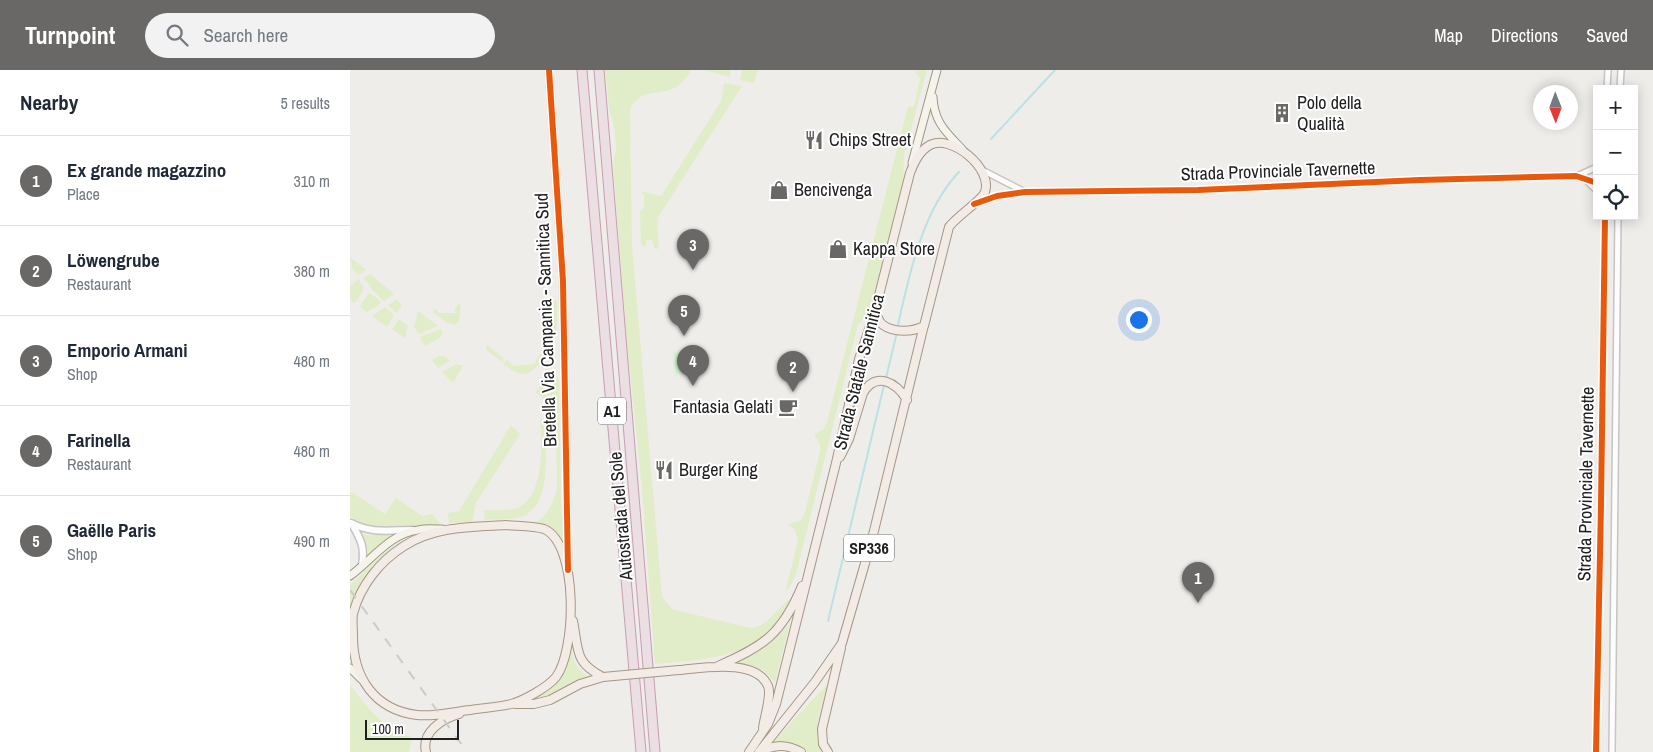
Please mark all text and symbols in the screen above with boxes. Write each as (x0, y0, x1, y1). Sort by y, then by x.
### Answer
search box (145, 13, 495, 58)
text: Turnpoint (25, 19, 115, 51)
icon: search (163, 21, 191, 49)
text: Search here (203, 22, 288, 48)
text: Map (1434, 23, 1463, 48)
text: Directions (1491, 23, 1558, 48)
text: Saved (1586, 23, 1628, 48)
north arrow (1533, 85, 1578, 130)
map controls (1593, 85, 1638, 220)
button: + (1593, 85, 1638, 130)
text: Nearby (20, 88, 78, 117)
place label: Polo della Qualità (1297, 90, 1362, 136)
text: 5 results (280, 92, 330, 114)
building icon: Polo della Qualità (1271, 102, 1293, 124)
place label: Chips Street (829, 127, 911, 152)
restaurant icon: Chips Street (803, 129, 825, 151)
button: − (1593, 130, 1638, 175)
street label: Strada Provinciale Tavernette (1180, 155, 1376, 186)
text: Ex grande magazzino (67, 157, 226, 183)
text: 1 (32, 170, 40, 192)
text: 310 m (294, 170, 330, 192)
button: locate (1593, 175, 1638, 220)
place label: Bencivenga (794, 177, 872, 202)
shop icon: Bencivenga (768, 179, 790, 201)
text: Place (67, 183, 100, 205)
street label: Bretella Via Campania - Sannitica Sud (529, 193, 562, 447)
pin: 3 (677, 229, 709, 270)
place label: Kappa Store (853, 236, 935, 261)
shop icon: Kappa Store (827, 238, 849, 260)
text: Löwengrube (67, 247, 160, 273)
text: 2 (32, 260, 40, 282)
text: 380 m (294, 260, 330, 282)
text: Restaurant (67, 273, 131, 295)
street label: Strada Statale Sannitica (827, 291, 890, 453)
pin: 5 (668, 295, 700, 336)
your location (1126, 307, 1152, 333)
text: Emporio Armani (67, 337, 188, 363)
pin: 4 (677, 345, 709, 386)
text: 3 (32, 350, 40, 372)
text: 480 m (294, 350, 330, 372)
pin: 2 (777, 351, 809, 392)
text: Shop (67, 363, 98, 385)
street label: Strada Provinciale Tavernette (1571, 387, 1600, 581)
place label: Fantasia Gelati (673, 394, 773, 419)
cafe icon: Fantasia Gelati (777, 396, 799, 418)
road number: A1 (598, 398, 626, 424)
text: Farinella (67, 427, 130, 453)
text: 4 (32, 440, 40, 462)
text: 480 m (294, 440, 330, 462)
street label: Autostrada del Sole (602, 451, 639, 582)
text: Restaurant (67, 453, 131, 475)
place label: Burger King (679, 457, 759, 482)
restaurant icon: Burger King (653, 459, 675, 481)
text: Gaëlle Paris (67, 517, 156, 543)
text: 5 (32, 530, 40, 552)
text: 490 m (294, 530, 330, 552)
road number: SP336 (844, 534, 894, 562)
text: Shop (67, 543, 98, 565)
pin: 1 (1182, 562, 1214, 603)
scale bar (365, 717, 459, 740)
text: 100 m (372, 720, 404, 738)

